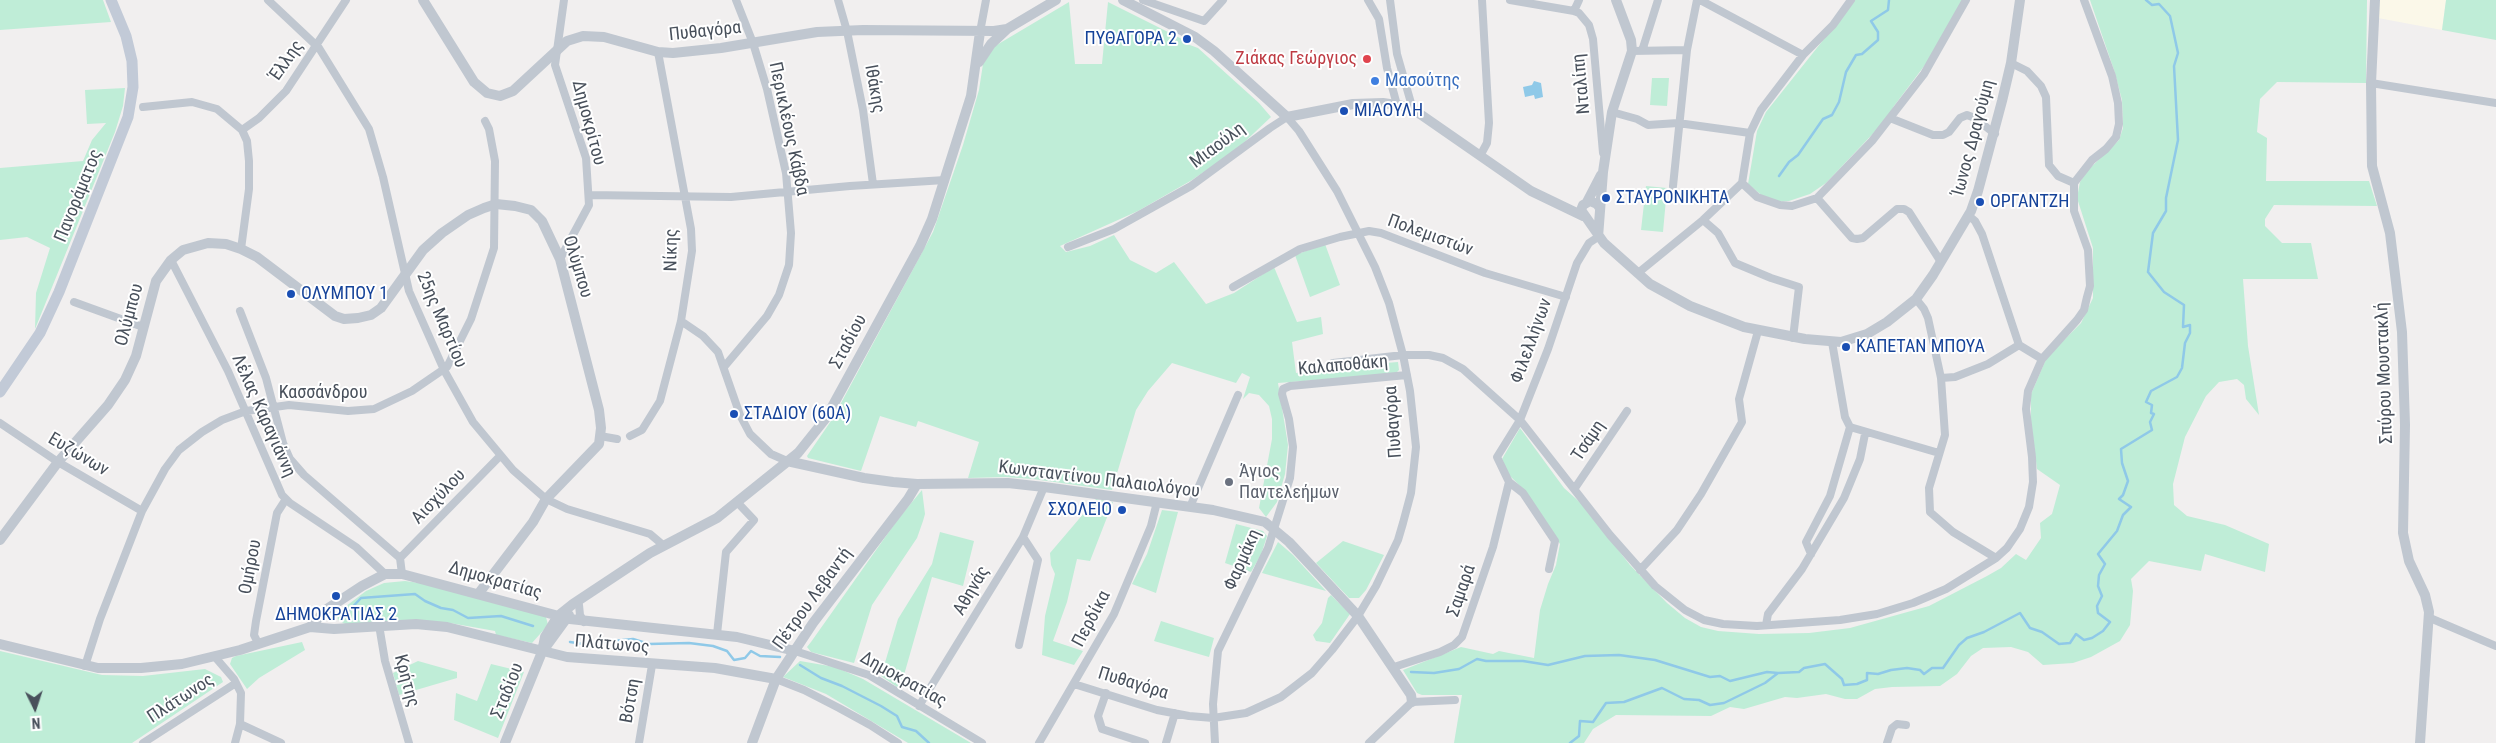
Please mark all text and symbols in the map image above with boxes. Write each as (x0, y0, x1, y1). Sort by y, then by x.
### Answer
street label: Πυθαγόρα (668, 17, 742, 47)
place label: ΠΥΘΑΓΟΡΑ 2 (1085, 28, 1177, 50)
marker: ΠΥΘΑΓΟΡΑ 2 (1181, 33, 1193, 45)
street label: Έλλης (265, 36, 309, 86)
place label: Ζιάκας Γεώργιος (1235, 48, 1357, 70)
marker: Ζιάκας Γεώργιος (1361, 53, 1373, 65)
street label: Νταλίπη (1569, 53, 1595, 115)
street label: Περικλέους Κάβδα (763, 60, 813, 198)
street label: Ιθάκης (859, 63, 889, 115)
place label: Μασούτης (1385, 70, 1460, 92)
marker: Μασούτης (1369, 75, 1381, 87)
street label: Ίωνος Δραγούμη (1948, 77, 2000, 199)
street label: Δημοκρίτου (566, 78, 610, 168)
place label: ΜΙΑΟΥΛΗ (1354, 100, 1423, 122)
marker: ΜΙΑΟΥΛΗ (1338, 105, 1350, 117)
street label: Μιαούλη (1186, 118, 1250, 174)
street label: Πανοράματος (51, 146, 107, 246)
place label: ΣΤΑΥΡΟΝΙΚΗΤΑ (1616, 187, 1729, 209)
place label: ΟΡΓΑΝΤΖΗ (1990, 191, 2069, 213)
marker: ΣΤΑΥΡΟΝΙΚΗΤΑ (1600, 192, 1612, 204)
marker: ΟΡΓΑΝΤΖΗ (1974, 196, 1986, 208)
street label: Πολεμιστών (1384, 211, 1476, 261)
street label: Νίκης (661, 228, 683, 272)
street label: Ολύμπου (557, 233, 597, 301)
street label: 25ης Μαρτίου (411, 269, 471, 371)
street label: Ολύμπου (111, 281, 149, 349)
place label: ΟΛΥΜΠΟΥ 1 (301, 283, 388, 305)
marker: ΟΛΥΜΠΟΥ 1 (285, 288, 297, 300)
street label: Φιλελλήνων (1507, 296, 1557, 386)
street label: Σπύρου Μουστακλή (2372, 302, 2398, 444)
street label: Σταδίου (826, 311, 872, 373)
place label: ΚΑΠΕΤΑΝ ΜΠΟΥΑ (1856, 336, 1985, 358)
marker: ΚΑΠΕΤΑΝ ΜΠΟΥΑ (1840, 341, 1852, 353)
street label: Λέλας Καραγιάννη (226, 351, 300, 481)
street label: Καλαποθάκη (1297, 351, 1389, 381)
street label: Κασσάνδρου (279, 382, 367, 404)
street label: Πυθαγόρα (1381, 385, 1407, 459)
place label: ΣΤΑΔΙΟΥ (60A) (744, 403, 851, 425)
marker: ΣΤΑΔΙΟΥ (60A) (728, 408, 740, 420)
street label: Τσάμη (1568, 417, 1610, 465)
street label: Ευζώνων (44, 429, 112, 481)
street label: Κωνσταντίνου Παλαιολόγου (997, 457, 1201, 503)
place label: Άγιος Παντελεήμων (1239, 461, 1339, 504)
street label: Αισχύλου (407, 465, 471, 529)
marker: Άγιος Παντελεήμων (1223, 476, 1235, 488)
place label: ΣΧΟΛΕΙΟ (1048, 499, 1112, 521)
marker: ΣΧΟΛΕΙΟ (1116, 504, 1128, 516)
street label: Φαρμάκη (1220, 526, 1266, 594)
street label: Ομήρου (235, 538, 267, 596)
street label: Πέτρου Λεβαντή (769, 544, 857, 654)
street label: Δημοκρατίας (446, 557, 544, 605)
street label: Σαμαρά (1443, 562, 1481, 620)
street label: Αθηνάς (949, 563, 995, 619)
street label: Περδίκα (1068, 587, 1116, 651)
marker: ΔΗΜΟΚΡΑΤΙΑΣ 2 (330, 590, 342, 602)
place label: ΔΗΜΟΚΡΑΤΙΑΣ 2 (275, 604, 397, 626)
street label: Πλάτωνος (574, 631, 650, 659)
street label: Δημοκρατίας (856, 647, 950, 713)
street label: Κρήτης (389, 652, 423, 710)
street label: Σταδίου (487, 660, 529, 722)
street label: Πυθαγόρα (1095, 663, 1171, 705)
street label: Πλάτωνος (144, 670, 218, 728)
street label: Βότση (616, 677, 646, 725)
north arrow (10, 683, 60, 733)
text: N (31, 715, 41, 731)

